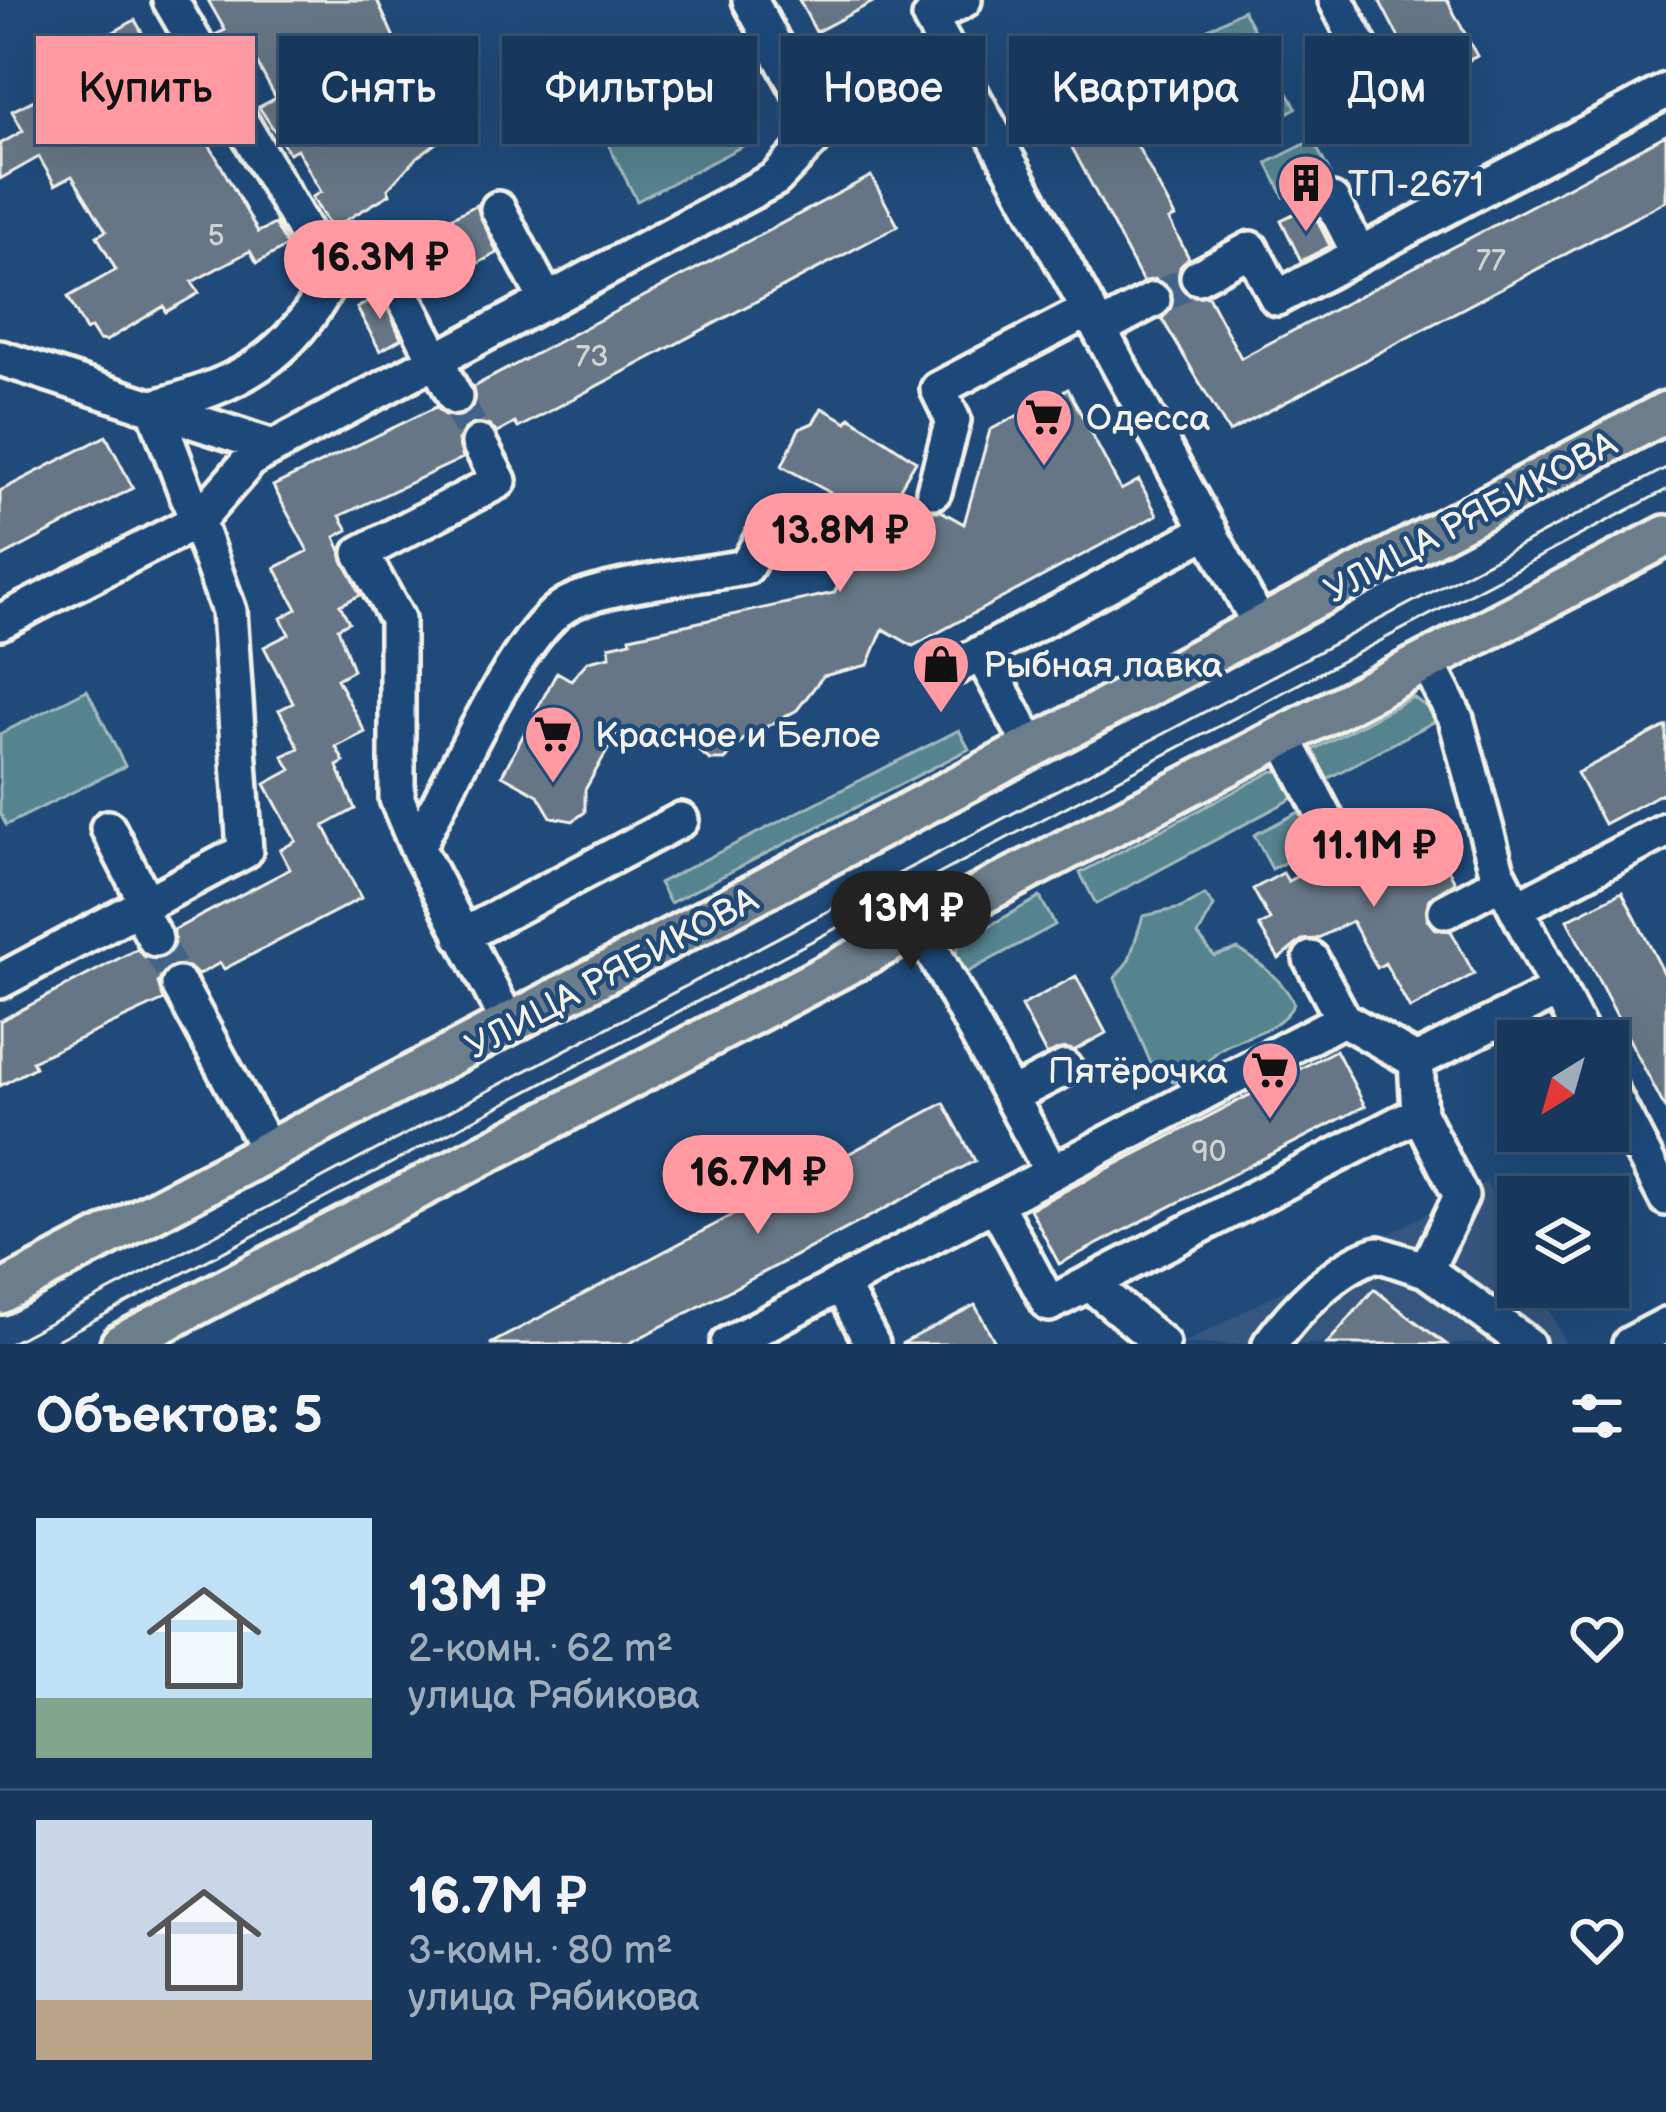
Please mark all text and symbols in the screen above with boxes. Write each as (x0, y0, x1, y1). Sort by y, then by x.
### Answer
chip: Купить (36, 36, 255, 144)
chip: Снять (279, 36, 478, 144)
chip: Фильтры (502, 36, 757, 144)
chip: Новое (781, 36, 985, 144)
chip: Квартира (1009, 36, 1281, 144)
chip: Дом (1305, 36, 1469, 144)
building icon: ТП-2671 (1275, 152, 1337, 234)
place label: ТП-2671 (1348, 164, 1484, 207)
house number: 5 (207, 218, 225, 254)
pin: 16.3M ₽ (269, 220, 491, 322)
text: 16.3M ₽ (311, 235, 449, 282)
house number: 77 (1476, 243, 1506, 279)
house number: 73 (575, 339, 609, 375)
supermarket icon: Одесса (1013, 386, 1075, 468)
place label: Одесса (1086, 398, 1210, 441)
street label: УЛИЦА РЯБИКОВА (1318, 423, 1625, 613)
pin: 13.8M ₽ (729, 493, 951, 595)
text: 13.8M ₽ (771, 508, 909, 555)
shop icon: Рыбная лавка (910, 633, 972, 715)
place label: Рыбная лавка (983, 645, 1223, 688)
supermarket icon: Красное и Белое (522, 703, 584, 785)
place label: Красное и Белое (595, 715, 881, 758)
pin: 11.1M ₽ (1263, 808, 1485, 910)
text: 11.1M ₽ (1312, 823, 1436, 870)
pin: 13M ₽ (827, 871, 995, 973)
street label: УЛИЦА РЯБИКОВА (459, 879, 766, 1069)
text: 13M ₽ (858, 886, 964, 933)
north arrow (1497, 1020, 1629, 1152)
map controls (1497, 1020, 1629, 1308)
supermarket icon: Пятёрочка (1239, 1039, 1301, 1121)
place label: Пятёрочка (1048, 1051, 1228, 1094)
house number: 90 (1192, 1134, 1226, 1170)
pin: 16.7M ₽ (647, 1135, 869, 1237)
text: 16.7M ₽ (689, 1150, 827, 1197)
button: layers (1497, 1176, 1629, 1308)
icon: filters (1564, 1383, 1630, 1449)
text: Объектов: 5 (36, 1386, 323, 1447)
text: 13M ₽ (408, 1565, 547, 1626)
icon: home (132, 1566, 276, 1710)
icon: heart (1564, 1605, 1630, 1671)
text: 2-комн. · 62 m² (408, 1626, 673, 1673)
text: улица Рябикова (408, 1673, 700, 1720)
text: 16.7M ₽ (408, 1867, 587, 1928)
icon: home (132, 1868, 276, 2012)
icon: heart (1564, 1907, 1630, 1973)
text: 3-комн. · 80 m² (408, 1928, 673, 1975)
text: улица Рябикова (408, 1975, 700, 2022)

